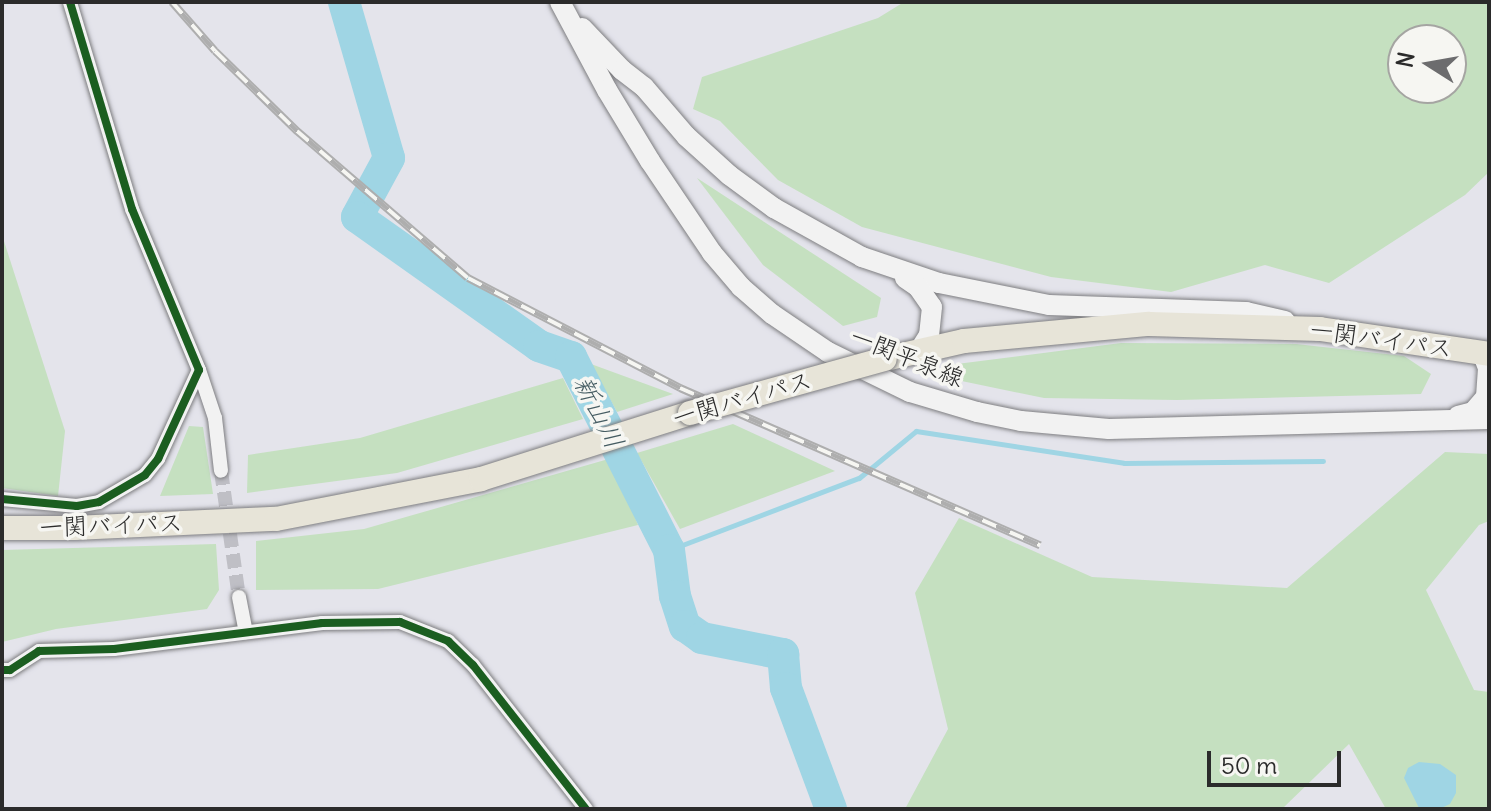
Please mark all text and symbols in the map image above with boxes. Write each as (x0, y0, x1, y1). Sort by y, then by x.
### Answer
north arrow (1387, 24, 1467, 104)
text: N (1390, 50, 1421, 70)
street label: 一関バイパス (1308, 315, 1454, 363)
street label: 一関平泉線 (846, 321, 968, 393)
street label: 一関バイパス (669, 365, 815, 433)
water label: 新山川 (567, 370, 631, 454)
street label: 一関バイパス (39, 508, 183, 542)
scale bar (1211, 735, 1345, 785)
text: 50 m (1221, 750, 1277, 780)

